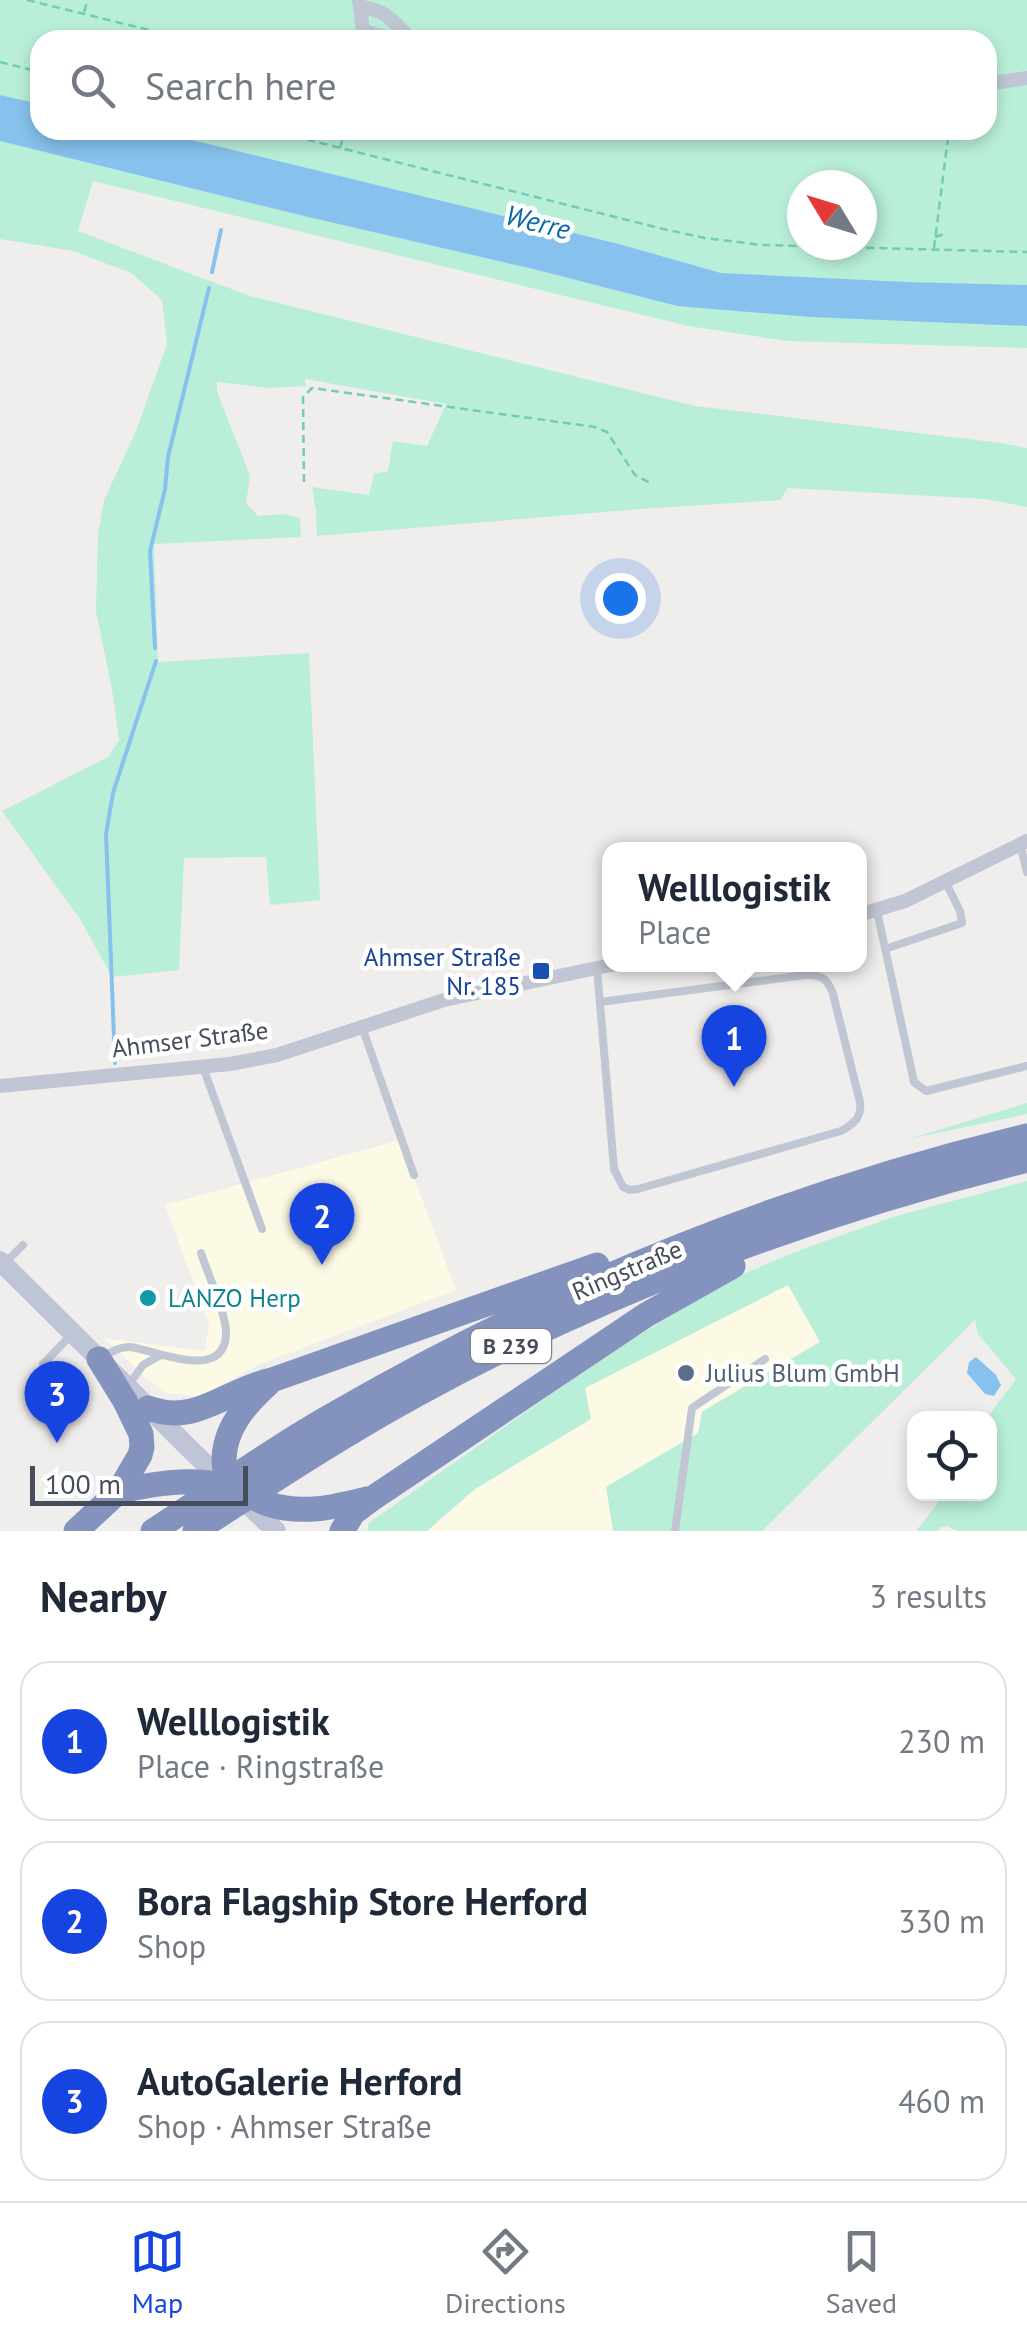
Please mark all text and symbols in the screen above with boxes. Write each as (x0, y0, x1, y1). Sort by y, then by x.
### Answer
search box (30, 30, 997, 140)
icon: search (65, 58, 120, 113)
text: Search here (145, 61, 337, 110)
north arrow (787, 170, 877, 260)
water label: Werre (502, 196, 574, 247)
your location (595, 573, 646, 624)
popup (602, 842, 867, 972)
text: Welllogistik (638, 862, 831, 911)
text: Place (638, 911, 711, 953)
place label: Ahmser Straße Nr. 185 (364, 941, 521, 1002)
marker: Ahmser Straße Nr. 185 (530, 960, 552, 982)
pin: 1 (702, 1004, 766, 1087)
street label: Ahmser Straße (110, 1014, 270, 1064)
pin: 2 (290, 1182, 354, 1265)
street label: Ringstraße (567, 1233, 687, 1307)
place label: LANZO Herp (168, 1282, 301, 1314)
marker: LANZO Herp (137, 1287, 159, 1309)
road number: B 239 (471, 1329, 551, 1363)
place label: Julius Blum GmbH (705, 1357, 900, 1389)
pin: 3 (24, 1360, 90, 1443)
marker: Julius Blum GmbH (675, 1362, 697, 1384)
map controls (907, 1411, 997, 1501)
button: locate (907, 1411, 997, 1501)
scale bar (30, 1461, 248, 1506)
text: 100 m (45, 1465, 121, 1502)
text: Nearby (40, 1569, 167, 1624)
text: 3 results (869, 1575, 987, 1617)
text: Welllogistik (137, 1696, 330, 1745)
text: 1 (65, 1720, 84, 1762)
text: 230 m (898, 1720, 985, 1762)
text: Place · Ringstraße (137, 1745, 384, 1787)
text: Bora Flagship Store Herford (137, 1876, 588, 1925)
text: 2 (65, 1900, 84, 1942)
text: 330 m (898, 1900, 985, 1942)
text: Shop (137, 1925, 206, 1967)
text: AutoGalerie Herford (137, 2056, 462, 2105)
text: 3 (65, 2080, 84, 2122)
text: 460 m (898, 2080, 985, 2122)
text: Shop · Ahmser Straße (137, 2105, 432, 2147)
tab: Map (130, 2224, 185, 2321)
tab: Directions (445, 2224, 566, 2321)
tab: Saved (826, 2224, 897, 2321)

